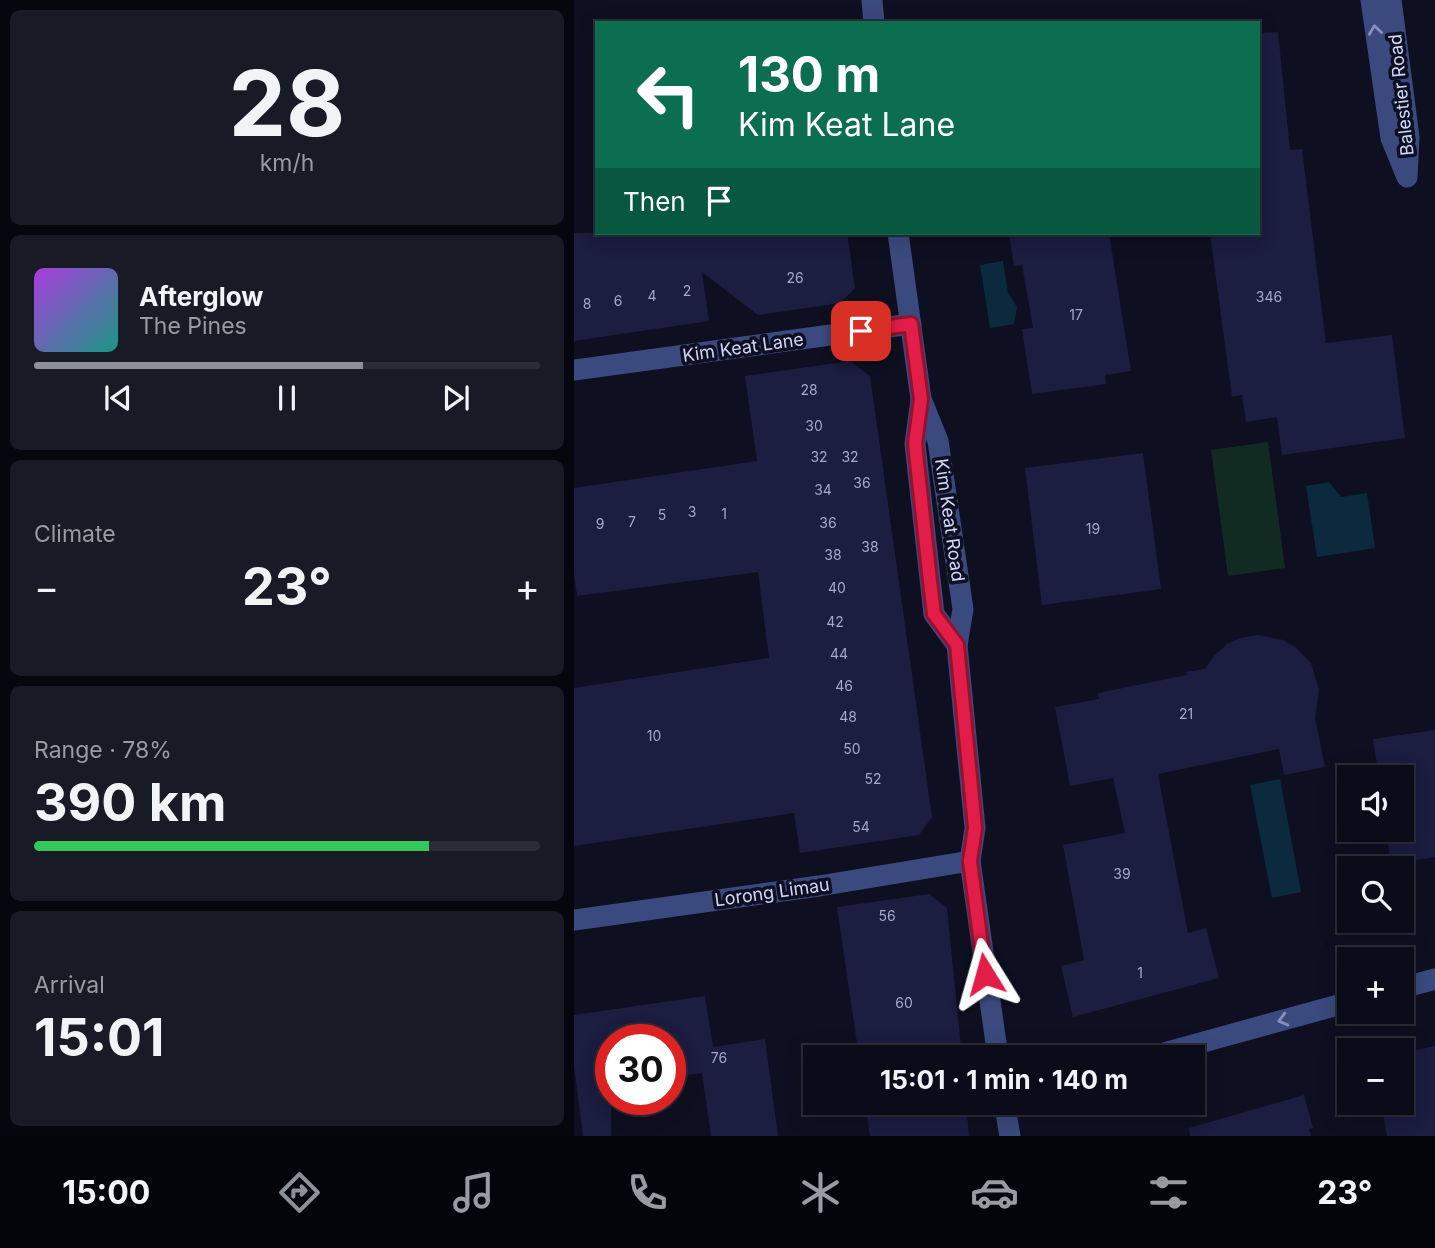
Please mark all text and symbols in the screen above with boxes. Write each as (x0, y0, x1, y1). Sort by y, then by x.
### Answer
one-way arrow (1368, 25, 1383, 36)
street label: Balestier Road (1384, 33, 1418, 157)
text: 130 m (738, 45, 880, 104)
text: 28 (229, 48, 345, 158)
icon: left (623, 49, 714, 140)
text: Kim Keat Lane (738, 105, 955, 144)
text: km/h (260, 149, 314, 177)
icon: arrive (700, 182, 738, 220)
text: Then (623, 186, 686, 217)
house number: 26 (786, 269, 804, 286)
text: Afterglow (139, 281, 263, 312)
house number: 2 (683, 282, 691, 299)
house number: 4 (647, 287, 657, 304)
house number: 346 (1256, 288, 1282, 305)
house number: 6 (614, 292, 622, 309)
house number: 8 (583, 295, 591, 312)
pin (831, 301, 891, 361)
house number: 17 (1069, 306, 1083, 323)
text: The Pines (139, 312, 247, 340)
icon: arrive (842, 312, 880, 350)
street label: Kim Keat Lane (681, 328, 805, 366)
icon: previous (99, 379, 137, 417)
icon: pause (268, 379, 306, 417)
icon: next (437, 379, 475, 417)
house number: 28 (800, 381, 818, 398)
house number: 30 (805, 417, 823, 434)
house number: 32 (810, 448, 828, 465)
house number: 32 (841, 448, 859, 465)
street label: Kim Keat Road (931, 457, 969, 583)
house number: 36 (853, 474, 871, 491)
house number: 34 (814, 481, 832, 498)
house number: 3 (688, 503, 696, 520)
house number: 1 (721, 505, 727, 522)
house number: 5 (658, 506, 666, 523)
house number: 7 (628, 513, 636, 530)
house number: 36 (819, 514, 837, 531)
house number: 9 (596, 515, 604, 532)
text: Climate (34, 520, 116, 548)
house number: 19 (1086, 520, 1100, 537)
house number: 38 (861, 538, 879, 555)
house number: 38 (824, 546, 842, 563)
text: 23° (242, 555, 332, 618)
text: − (34, 564, 59, 610)
text: + (515, 564, 540, 610)
house number: 40 (828, 579, 846, 596)
house number: 42 (826, 613, 844, 630)
house number: 44 (830, 645, 848, 662)
house number: 46 (835, 677, 853, 694)
house number: 21 (1179, 705, 1193, 722)
house number: 48 (839, 708, 857, 725)
house number: 10 (647, 727, 661, 744)
text: Range · 78% (34, 736, 172, 764)
house number: 50 (843, 740, 861, 757)
map controls (1337, 765, 1414, 1115)
button: sound (1337, 765, 1414, 842)
house number: 52 (864, 770, 882, 787)
text: 390 km (34, 771, 226, 834)
house number: 54 (852, 818, 870, 835)
button: search (1337, 856, 1414, 933)
house number: 39 (1113, 865, 1131, 882)
street label: Lorong Limau (713, 874, 831, 910)
house number: 56 (878, 907, 896, 924)
position arrow (948, 937, 1022, 1011)
button: + (1337, 947, 1414, 1024)
house number: 1 (1137, 964, 1143, 981)
text: Arrival (34, 971, 105, 999)
house number: 60 (895, 994, 913, 1011)
text: 15:01 (34, 1006, 165, 1069)
one-way arrow (1278, 1012, 1290, 1026)
speed limit sign: 30 (595, 1024, 686, 1115)
button: − (1337, 1038, 1414, 1115)
house number: 76 (711, 1049, 727, 1066)
text: 15:01 · 1 min · 140 m (880, 1064, 1128, 1095)
icon: directions (275, 1168, 324, 1217)
icon: music (449, 1168, 498, 1217)
icon: phone (623, 1168, 672, 1217)
icon: climate (796, 1168, 845, 1217)
icon: car (970, 1168, 1019, 1217)
icon: filters (1144, 1168, 1193, 1217)
text: 15:00 (62, 1173, 150, 1212)
text: 23° (1317, 1173, 1373, 1212)

